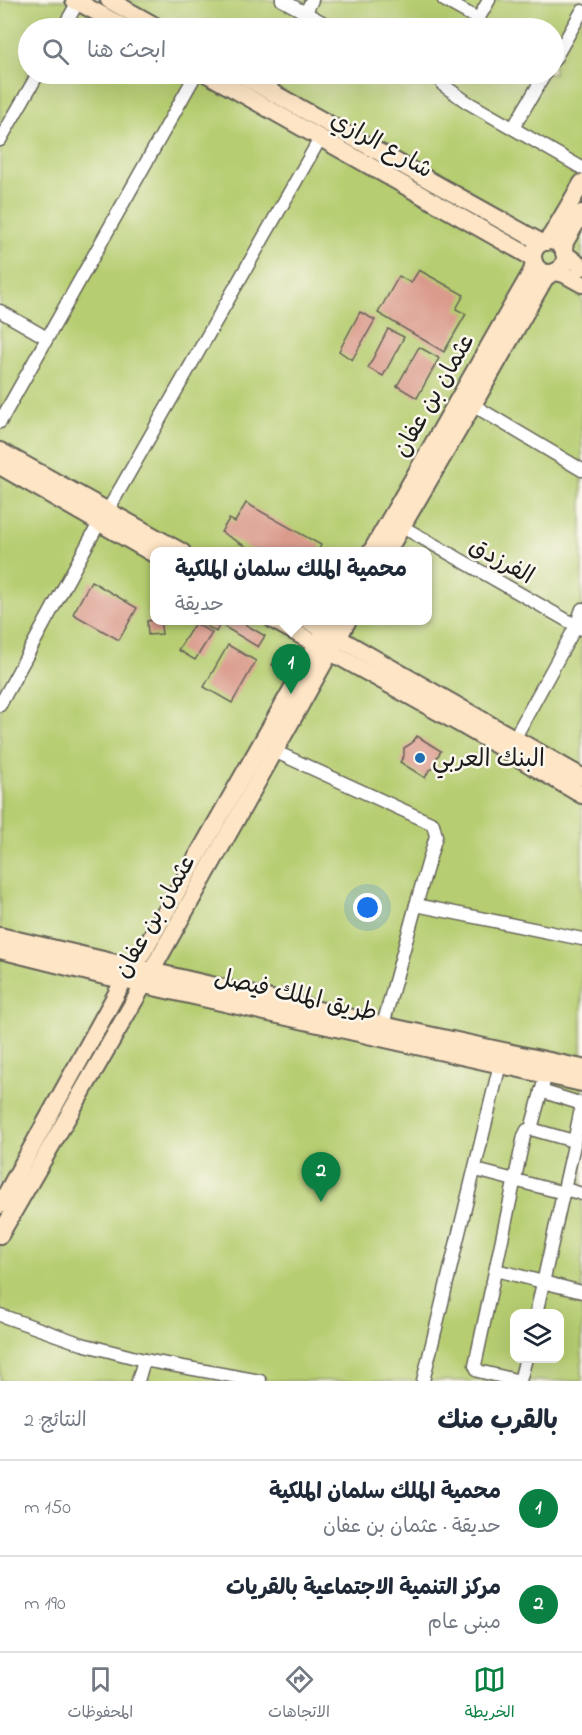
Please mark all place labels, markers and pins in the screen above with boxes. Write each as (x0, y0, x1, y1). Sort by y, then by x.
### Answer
pin: 1 (272, 644, 310, 694)
place label: البنك العربي (432, 743, 545, 779)
marker: البنك العربي (413, 751, 427, 765)
pin: 2 (302, 1152, 340, 1202)

